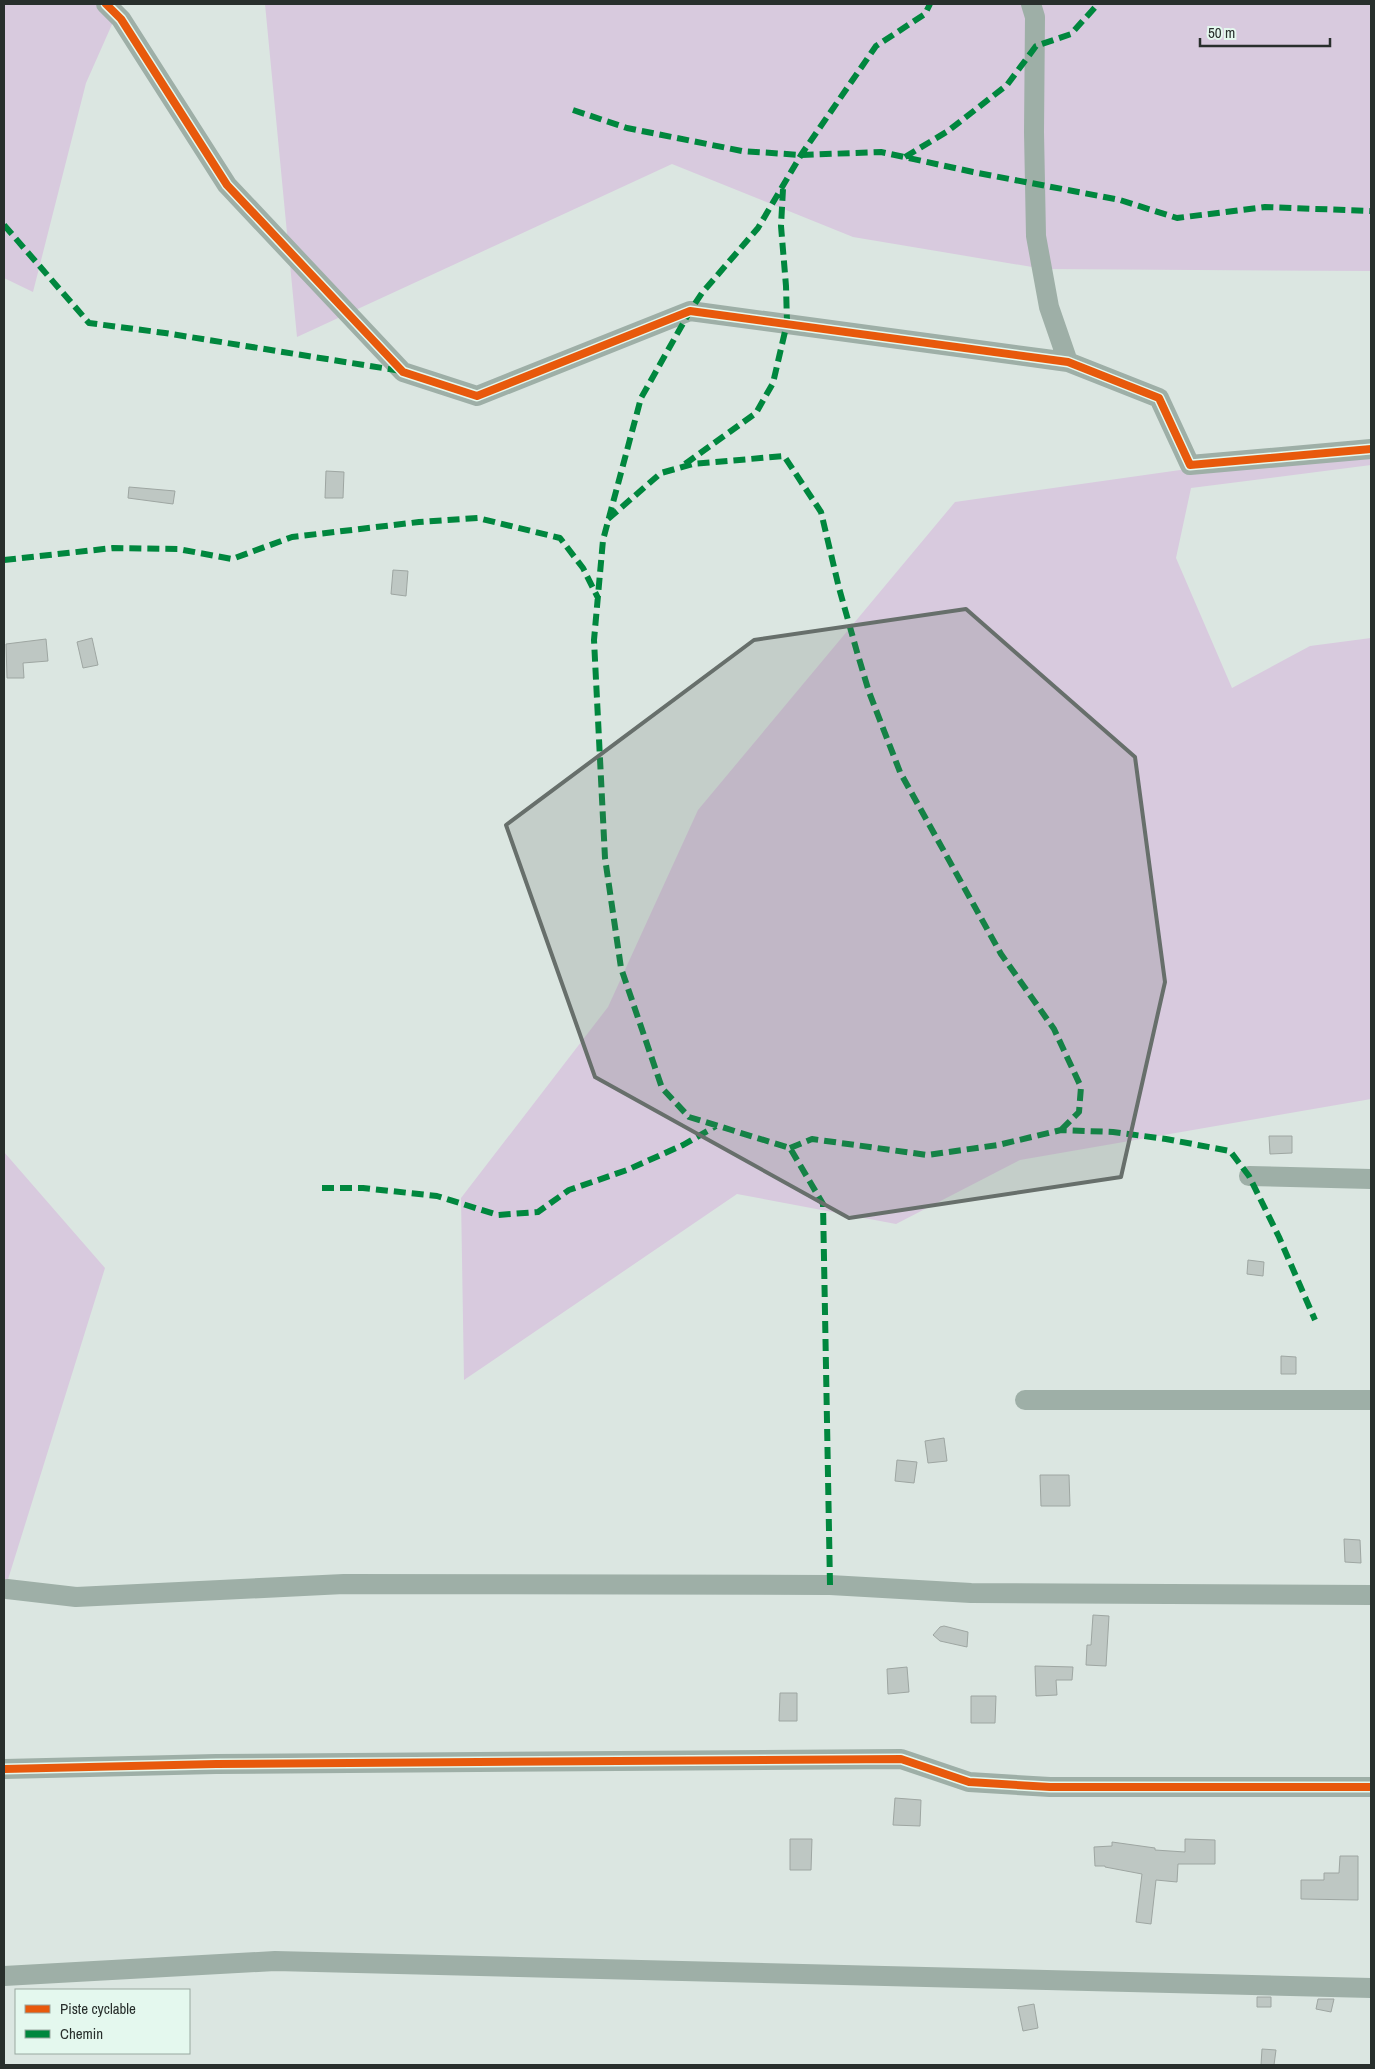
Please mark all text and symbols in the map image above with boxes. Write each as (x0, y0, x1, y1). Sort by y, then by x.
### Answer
scale bar (1200, 15, 1330, 47)
text: 50 m (1208, 22, 1235, 43)
legend (15, 1989, 190, 2054)
text: Piste cyclable (60, 1998, 136, 2019)
text: Chemin (60, 2023, 103, 2044)

